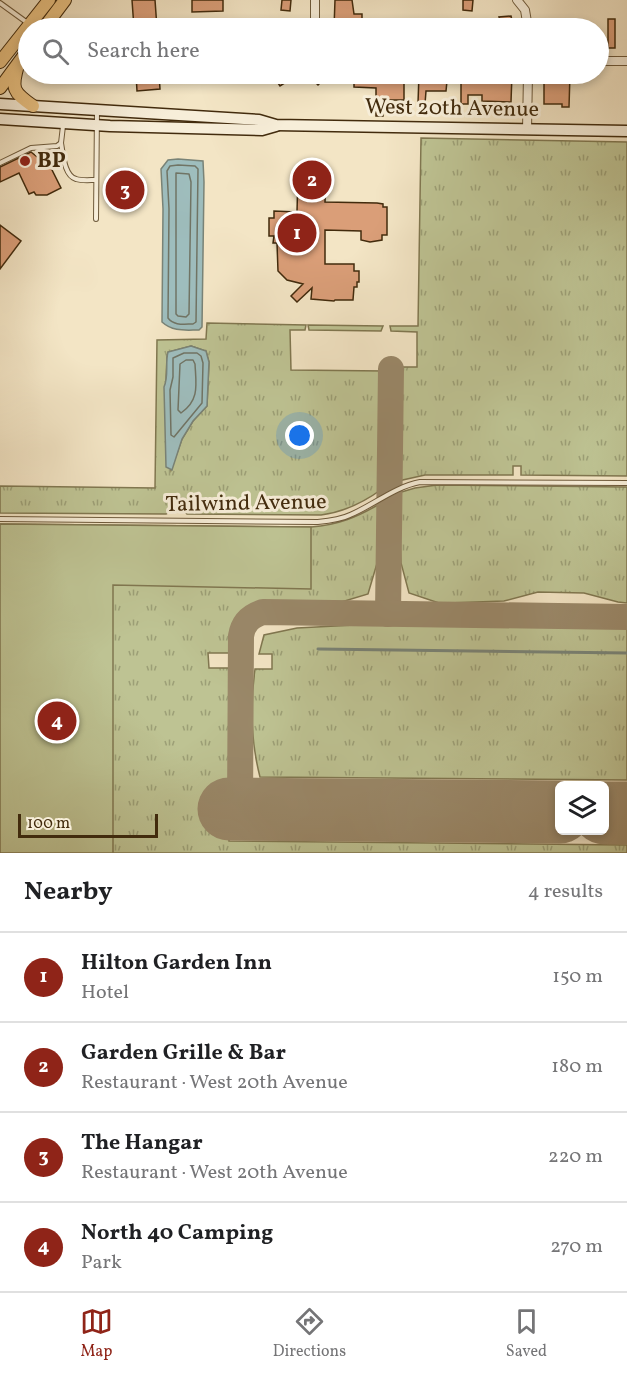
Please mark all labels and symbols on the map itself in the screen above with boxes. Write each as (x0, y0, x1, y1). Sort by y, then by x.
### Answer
street label: West 20th Avenue (365, 92, 539, 126)
place label: BP (37, 146, 66, 177)
marker: BP (18, 154, 32, 168)
pin: 2 (292, 158, 332, 202)
pin: 3 (106, 168, 144, 213)
pin: 1 (278, 210, 316, 256)
your location (285, 421, 314, 450)
street label: Tailwind Avenue (165, 487, 327, 521)
pin: 4 (38, 698, 76, 744)
scale bar (18, 811, 158, 838)

